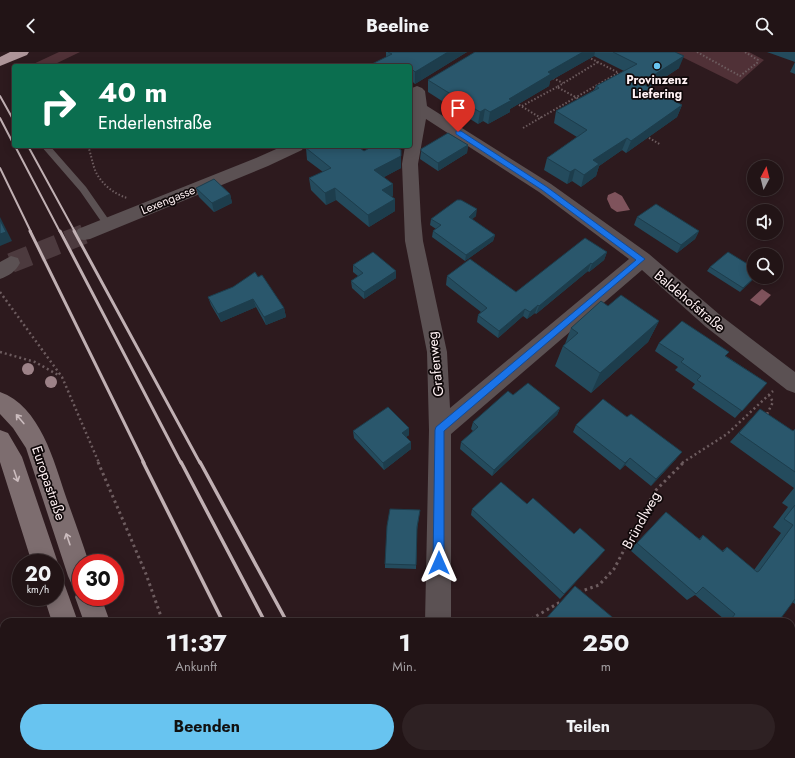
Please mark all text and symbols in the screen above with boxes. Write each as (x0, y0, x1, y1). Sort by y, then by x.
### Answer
text: Beeline (366, 13, 429, 39)
icon: back (20, 15, 42, 37)
icon: search (753, 15, 775, 37)
marker: Provinzenz Liefering (652, 61, 662, 71)
place label: Provinzenz Liefering (626, 71, 689, 103)
text: 40 m (98, 72, 167, 113)
icon: right (32, 80, 84, 132)
pin (441, 91, 475, 132)
icon: arrive (447, 97, 469, 119)
text: Enderlenstraße (98, 110, 212, 136)
north arrow (747, 160, 783, 196)
map controls (747, 160, 783, 284)
street label: Lexengasse (138, 181, 198, 219)
button: sound (747, 204, 783, 240)
button: search (747, 248, 783, 284)
street label: Baldehofstraße (650, 265, 730, 337)
street label: Grafenweg (422, 330, 448, 398)
one-way arrow (16, 414, 25, 425)
street label: Europastraße (27, 443, 71, 523)
one-way arrow (13, 469, 20, 482)
street label: Bründlweg (617, 488, 665, 552)
one-way arrow (64, 534, 72, 546)
position arrow (418, 542, 460, 584)
speed limit sign: 30 (72, 554, 124, 606)
text: 20 (25, 560, 51, 589)
text: km/h (27, 582, 49, 597)
text: 11:37 (166, 625, 227, 660)
text: 1 (398, 625, 411, 660)
text: 250 (582, 625, 629, 660)
text: Ankunft (175, 657, 217, 676)
text: Min. (392, 657, 417, 676)
text: m (601, 657, 611, 676)
button: Beenden (20, 704, 394, 750)
button: Teilen (402, 704, 775, 750)

